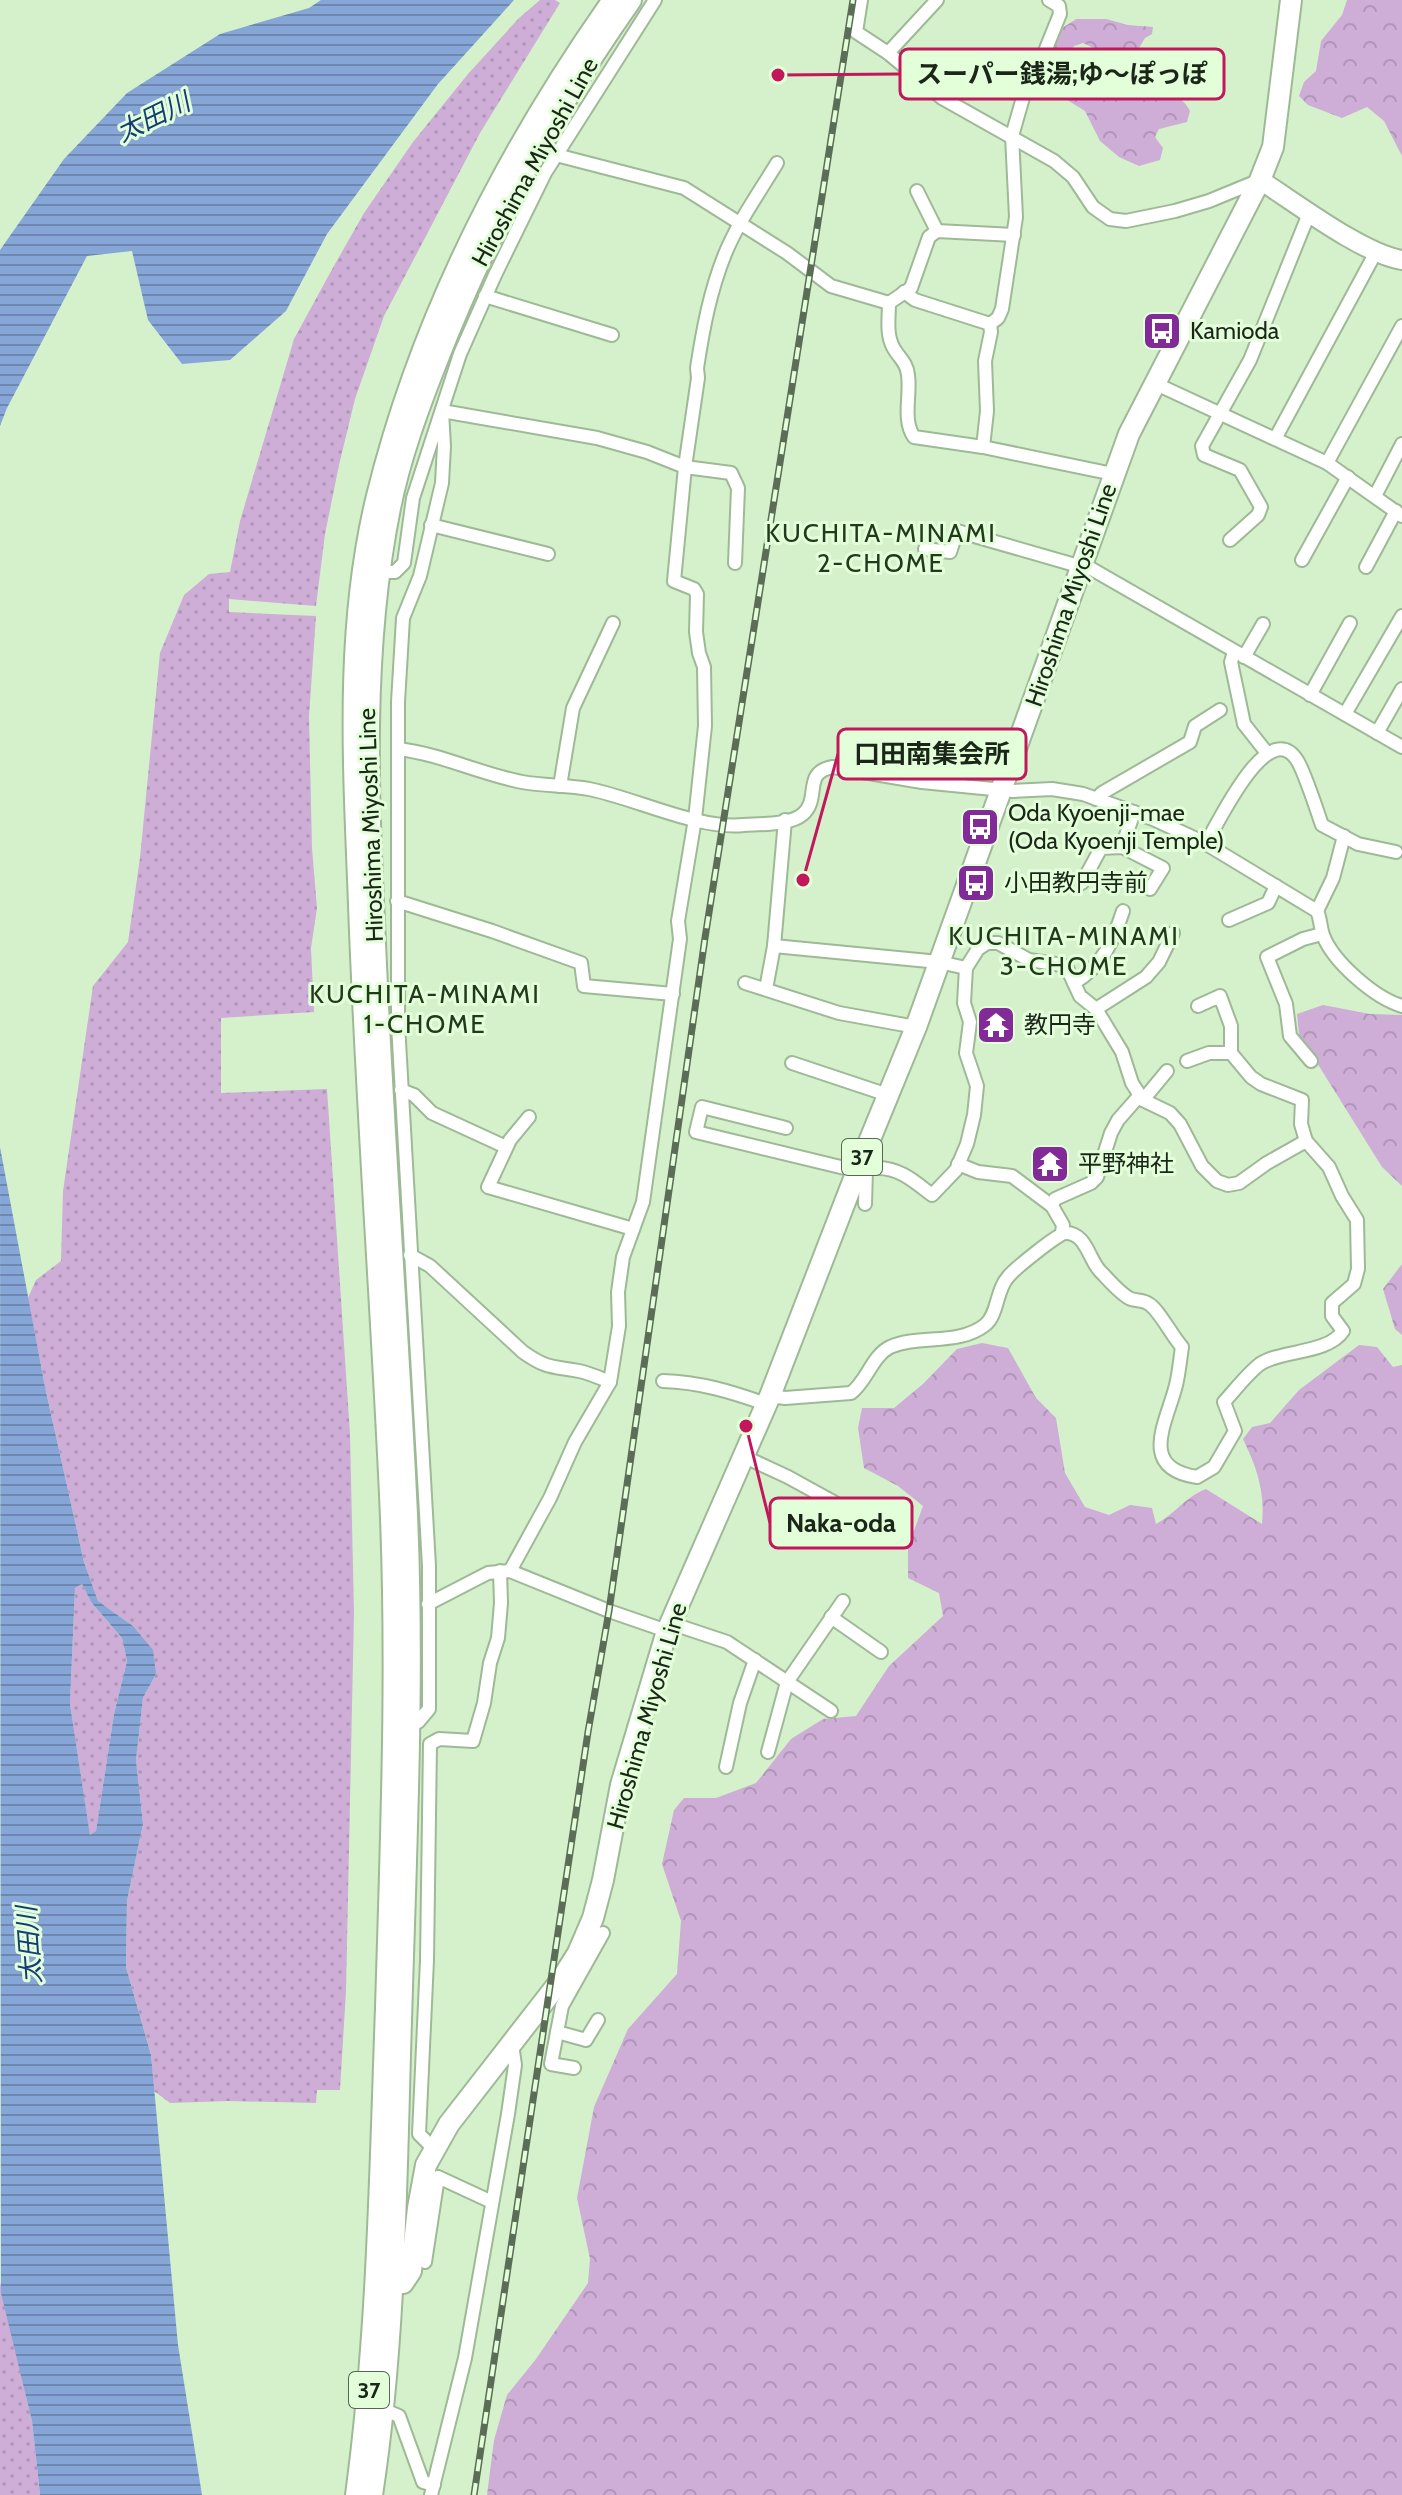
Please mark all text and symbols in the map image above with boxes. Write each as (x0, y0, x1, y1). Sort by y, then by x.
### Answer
callout: スーパー銭湯;ゆ～ぽっぽ (900, 49, 1224, 99)
street label: Hiroshima Miyoshi Line (465, 52, 604, 271)
text: スーパー銭湯;ゆ～ぽっぽ (916, 58, 1208, 90)
water label: 太田川 (111, 84, 198, 148)
bus stop icon: Kamioda (1141, 310, 1183, 352)
place label: Kamioda (1190, 316, 1280, 345)
street label: Hiroshima Miyoshi Line (1019, 480, 1122, 710)
district label: KUCHITA-MINAMI 2-CHOME (765, 517, 997, 579)
street label: Hiroshima Miyoshi Line (352, 708, 389, 942)
callout: 口田南集会所 (838, 729, 1026, 779)
text: 口田南集会所 (854, 738, 1010, 770)
place label: Oda Kyoenji-mae (Oda Kyoenji Temple) (1008, 798, 1224, 855)
bus stop icon: Oda Kyoenji-mae (Oda Kyoenji Temple) (959, 806, 1001, 848)
bus stop icon: 小田教円寺前 (955, 862, 997, 904)
place label: 小田教円寺前 (1004, 868, 1148, 897)
district label: KUCHITA-MINAMI 3-CHOME (948, 920, 1180, 982)
district label: KUCHITA-MINAMI 1-CHOME (309, 978, 541, 1040)
temple icon: 教円寺 (975, 1004, 1017, 1046)
place label: 教円寺 (1024, 1010, 1096, 1039)
road number: 37 (842, 1139, 882, 1175)
temple icon: 平野神社 (1029, 1143, 1071, 1185)
place label: 平野神社 (1078, 1149, 1174, 1178)
callout: Naka-oda (770, 1498, 912, 1548)
text: Naka-oda (786, 1507, 896, 1539)
street label: Hiroshima Miyoshi Line (600, 1599, 693, 1832)
water label: 太田川 (10, 1902, 48, 1985)
road number: 37 (349, 2372, 389, 2408)

